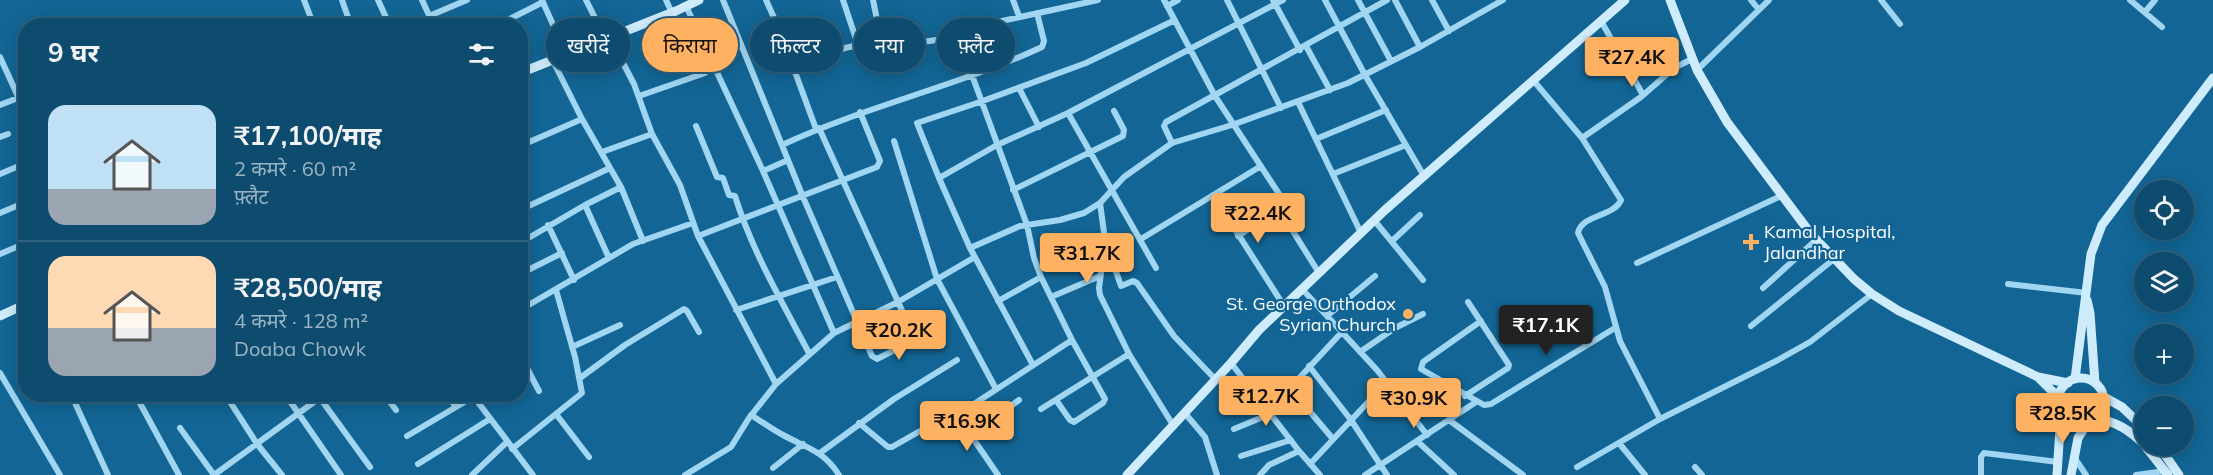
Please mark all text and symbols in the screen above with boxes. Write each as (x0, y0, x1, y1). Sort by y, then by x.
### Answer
chip: खरीदें (546, 18, 630, 72)
chip: किराया (642, 18, 738, 72)
chip: फ़िल्टर (750, 18, 842, 72)
chip: नया (854, 18, 925, 72)
chip: फ़्लैट (937, 18, 1015, 72)
text: 9 घर (48, 36, 99, 69)
pin: ₹27.4K (1583, 37, 1681, 88)
icon: filters (465, 38, 498, 71)
text: ₹27.4K (1599, 44, 1665, 69)
text: ₹17,100/माह (234, 119, 382, 152)
icon: home (96, 129, 168, 201)
text: 2 कमरे · 60 m² (234, 156, 356, 181)
map controls (2134, 180, 2194, 456)
button: locate (2134, 180, 2194, 240)
text: फ़्लैट (234, 184, 269, 209)
pin: ₹22.4K (1209, 193, 1307, 244)
text: ₹22.4K (1225, 200, 1291, 225)
place label: Kamal Hospital, Jalandhar (1764, 220, 1895, 264)
pin: ₹31.7K (1038, 233, 1136, 284)
marker: Kamal Hospital, Jalandhar (1742, 233, 1760, 251)
text: ₹31.7K (1054, 240, 1120, 265)
button: layers (2134, 252, 2194, 312)
text: ₹28,500/माह (234, 271, 382, 304)
icon: home (96, 280, 168, 352)
place label: St. George Orthodox Syrian Church (1226, 292, 1396, 336)
pin: ₹17.1K (1497, 305, 1595, 356)
marker: St. George Orthodox Syrian Church (1401, 307, 1415, 321)
text: 4 कमरे · 128 m² (234, 308, 368, 333)
pin: ₹20.2K (850, 310, 948, 361)
text: ₹17.1K (1513, 312, 1579, 337)
text: ₹20.2K (866, 317, 932, 342)
button: + (2134, 324, 2194, 384)
text: Doaba Chowk (234, 336, 366, 361)
pin: ₹12.7K (1217, 376, 1315, 427)
pin: ₹30.9K (1365, 378, 1463, 429)
text: ₹12.7K (1233, 383, 1299, 408)
text: ₹30.9K (1381, 385, 1447, 410)
pin: ₹28.5K (2014, 393, 2112, 444)
button: − (2134, 396, 2194, 456)
text: ₹28.5K (2030, 400, 2096, 425)
pin: ₹16.9K (918, 401, 1016, 452)
text: ₹16.9K (934, 408, 1000, 433)

